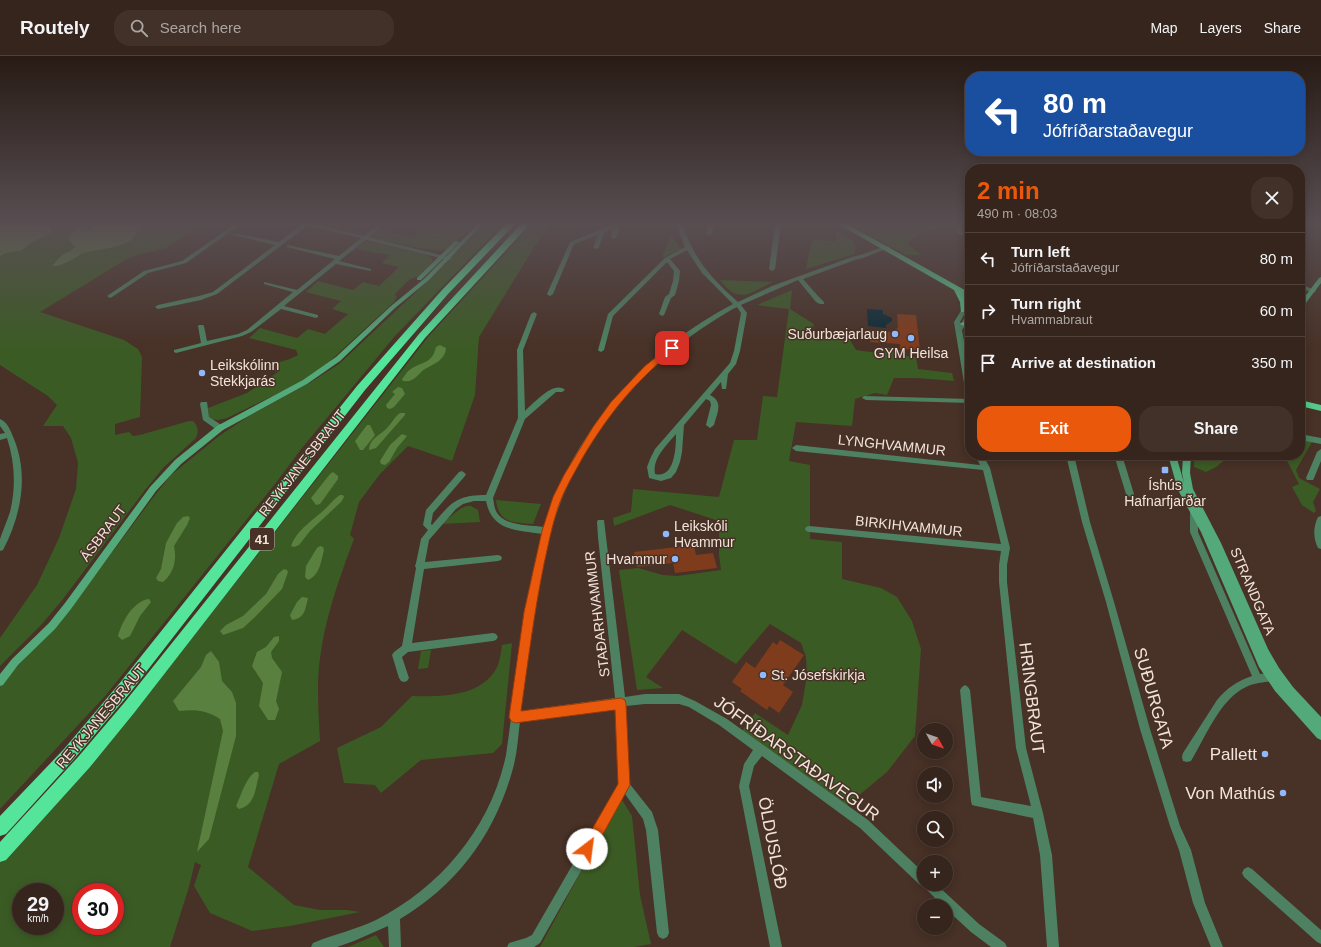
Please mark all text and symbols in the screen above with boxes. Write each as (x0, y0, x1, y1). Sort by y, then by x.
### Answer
search box (114, 10, 394, 46)
text: Routely (20, 17, 90, 38)
icon: search (128, 17, 150, 39)
text: Search here (160, 19, 241, 36)
text: Map (1150, 20, 1178, 36)
text: Layers (1200, 20, 1242, 36)
text: Share (1264, 20, 1301, 36)
icon: left (977, 88, 1029, 140)
text: 80 m (1043, 88, 1107, 119)
text: Jófríðarstaðavegur (1043, 121, 1193, 141)
text: 2 min (977, 177, 1040, 204)
button: close (1251, 177, 1293, 219)
text: 490 m · 08:03 (977, 206, 1057, 221)
text: Turn left (1011, 243, 1070, 260)
icon: left (977, 248, 999, 270)
text: 80 m (1260, 250, 1293, 267)
text: Jófríðarstaðavegur (1011, 260, 1119, 275)
text: Turn right (1011, 295, 1081, 312)
icon: right (977, 300, 999, 322)
text: 60 m (1260, 302, 1293, 319)
text: Hvammabraut (1011, 312, 1093, 327)
place label: Suðurbæjarlaug (787, 326, 887, 342)
marker: Suðurbæjarlaug (890, 329, 900, 339)
pin (655, 331, 689, 365)
marker: GYM Heilsa (906, 333, 916, 343)
icon: arrive (661, 337, 683, 359)
place label: GYM Heilsa (874, 345, 949, 361)
icon: arrive (977, 352, 999, 374)
text: Arrive at destination (1011, 354, 1156, 371)
text: 350 m (1251, 354, 1293, 371)
place label: Leikskólinn Stekkjarás (210, 357, 279, 389)
marker: Leikskólinn Stekkjarás (197, 368, 207, 378)
street label: REYKJANESBRAUT (255, 406, 349, 519)
button: Exit (977, 406, 1131, 452)
button: Share (1139, 406, 1293, 452)
street label: LYNGHVAMMUR (837, 431, 947, 459)
marker: Íshús Hafnarfjarðar (1160, 465, 1170, 475)
place label: Íshús Hafnarfjarðar (1124, 477, 1206, 509)
street label: ÁSBRAUT (77, 501, 130, 564)
street label: BIRKIHVAMMUR (855, 512, 963, 540)
place label: Leikskóli Hvammur (674, 518, 735, 550)
road number: 41 (250, 528, 274, 550)
marker: Leikskóli Hvammur (661, 529, 671, 539)
street label: STRANDGATA (1227, 545, 1279, 638)
street label: STAÐARHVAMMUR (581, 550, 613, 678)
place label: Hvammur (606, 551, 667, 567)
marker: Hvammur (670, 554, 680, 564)
street label: HRINGBRAUT (1015, 641, 1048, 755)
street label: SUÐURGATA (1130, 645, 1177, 751)
street label: REYKJANESBRAUT (53, 660, 149, 771)
place label: St. Jósefskirkja (771, 667, 865, 683)
marker: St. Jósefskirkja (758, 670, 768, 680)
street label: JÓFRÍÐARSTAÐAVEGUR (710, 692, 883, 825)
north arrow (917, 723, 953, 759)
map controls (917, 723, 953, 935)
place label: Pallett (1210, 745, 1257, 764)
marker: Pallett (1260, 749, 1270, 759)
button: sound (917, 767, 953, 803)
place label: Von Mathús (1185, 784, 1275, 803)
marker: Von Mathús (1278, 788, 1288, 798)
street label: ÖLDUSLÓÐ (754, 795, 791, 891)
button: search (917, 811, 953, 847)
position arrow (566, 828, 608, 870)
button: + (917, 855, 953, 891)
speed limit sign: 30 (72, 883, 124, 935)
text: 29 (27, 893, 49, 915)
button: − (917, 899, 953, 935)
text: km/h (27, 913, 49, 924)

